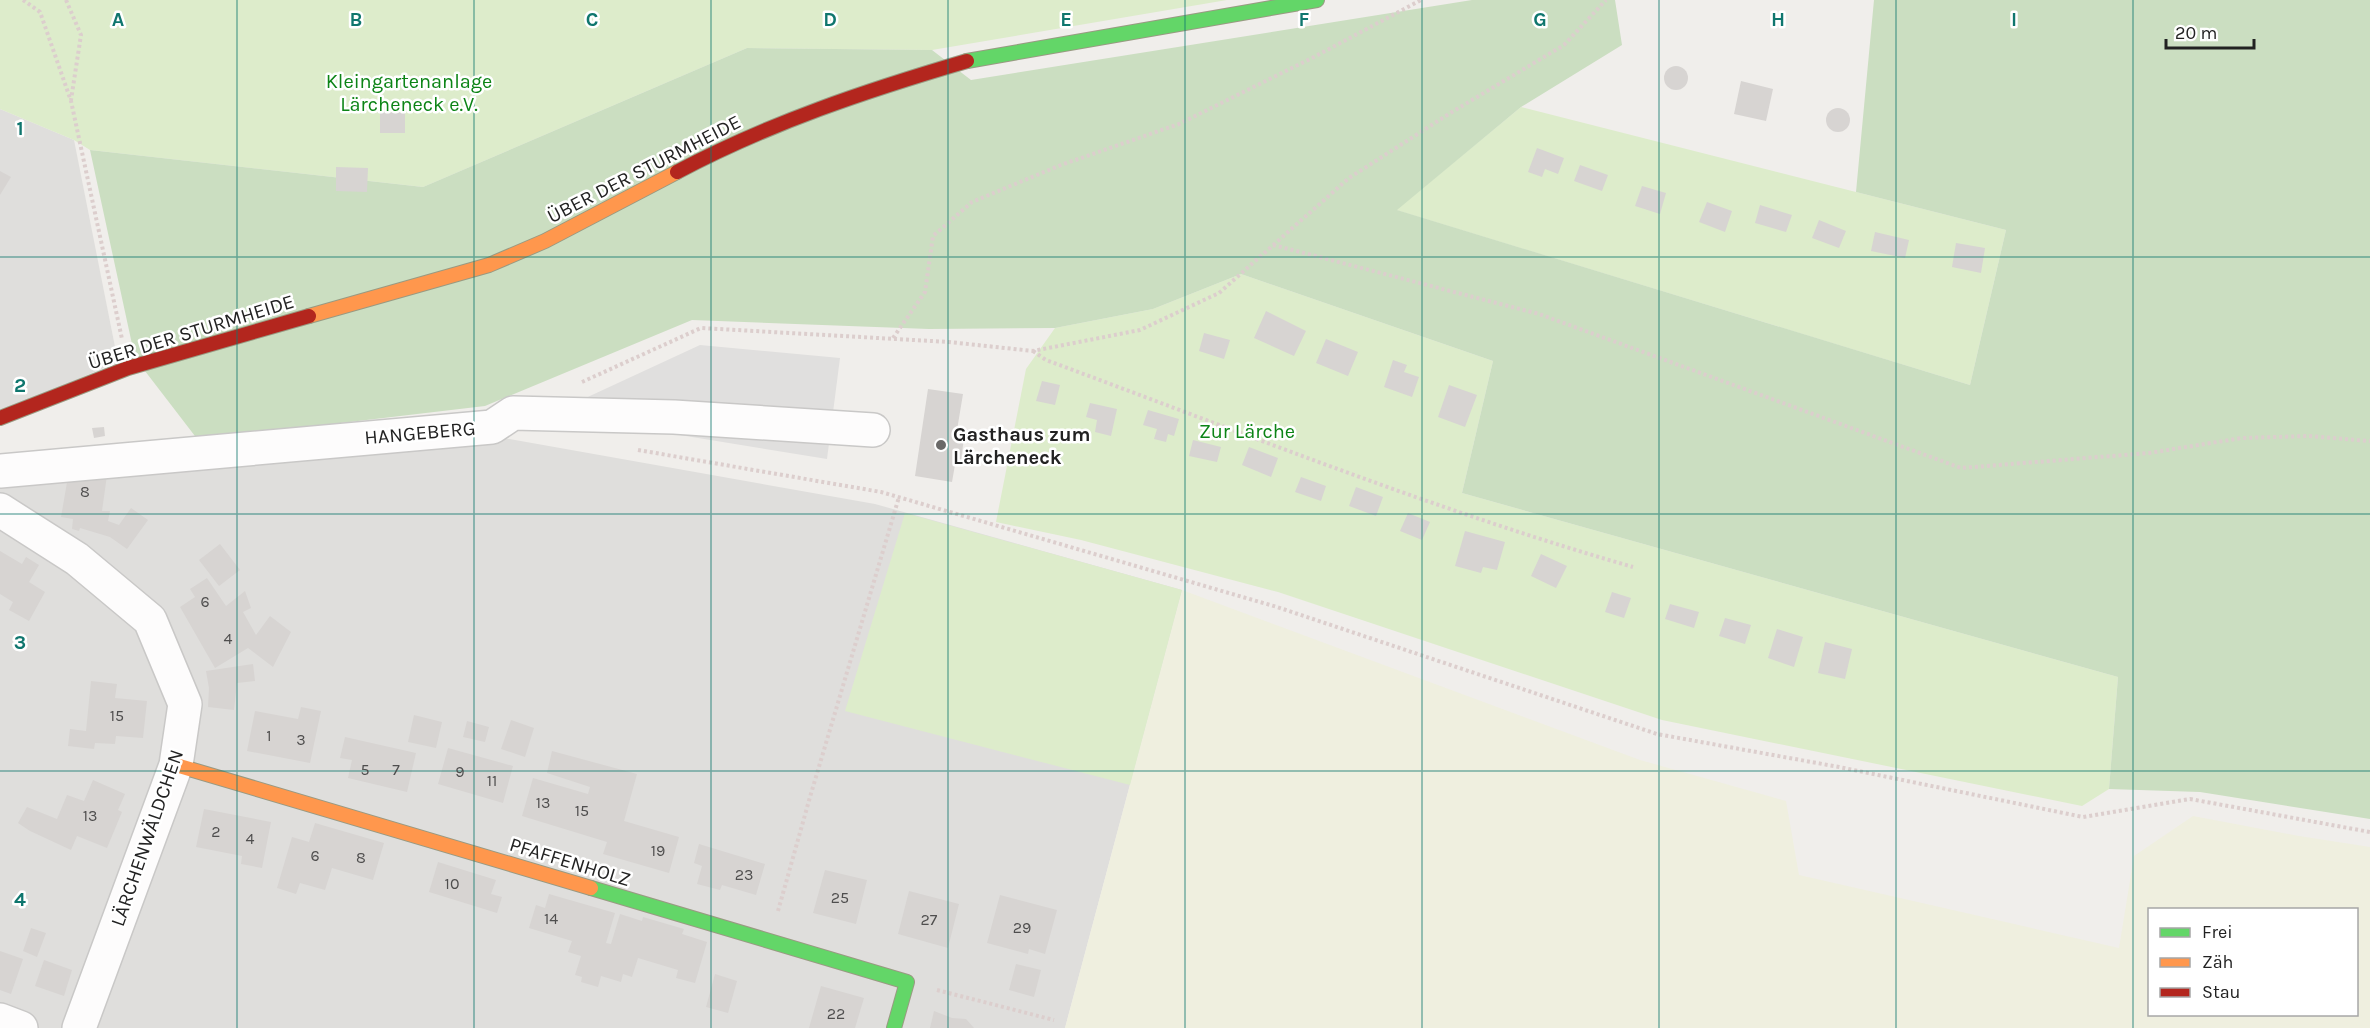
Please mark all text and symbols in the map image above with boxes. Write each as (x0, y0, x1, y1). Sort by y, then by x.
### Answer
text: A (112, 8, 125, 31)
text: B (350, 8, 362, 31)
text: C (586, 8, 598, 31)
text: D (823, 8, 837, 31)
text: E (1060, 8, 1072, 31)
text: F (1299, 8, 1310, 31)
text: G (1533, 8, 1547, 31)
text: H (1771, 8, 1785, 31)
text: I (2011, 8, 2017, 31)
scale bar (2166, 12, 2254, 50)
text: 20 m (2175, 22, 2217, 44)
park label: Kleingartenanlage Lärcheneck e.V. (326, 70, 492, 116)
street label: ÜBER DER STURMHEIDE (543, 110, 745, 228)
text: 1 (16, 117, 24, 140)
street label: ÜBER DER STURMHEIDE (85, 290, 297, 374)
text: 2 (14, 374, 26, 397)
street label: HANGEBERG (363, 417, 477, 449)
park label: Zur Lärche (1199, 420, 1295, 443)
place label: Gasthaus zum Lärcheneck (953, 423, 1090, 469)
marker: Gasthaus zum Lärcheneck (934, 438, 948, 452)
house number: 8 (80, 482, 90, 501)
house number: 6 (200, 592, 210, 611)
house number: 4 (224, 629, 233, 648)
text: 3 (14, 631, 26, 654)
house number: 15 (110, 706, 124, 725)
house number: 1 (266, 726, 272, 745)
house number: 3 (296, 730, 306, 749)
street label: LÄRCHENWÄLDCHEN (106, 747, 188, 929)
house number: 5 (360, 760, 370, 779)
house number: 7 (392, 760, 400, 779)
house number: 9 (455, 762, 465, 781)
house number: 11 (487, 771, 497, 790)
house number: 13 (536, 793, 550, 812)
house number: 15 (575, 801, 589, 820)
house number: 13 (83, 806, 97, 825)
house number: 2 (211, 822, 221, 841)
house number: 4 (246, 829, 255, 848)
street label: PFAFFENHOLZ (507, 833, 633, 891)
house number: 19 (651, 841, 665, 860)
house number: 6 (310, 846, 320, 865)
house number: 8 (356, 848, 366, 867)
house number: 23 (735, 865, 753, 884)
house number: 10 (445, 874, 459, 893)
text: 4 (14, 888, 26, 911)
house number: 25 (831, 888, 849, 907)
legend (2148, 908, 2358, 1016)
house number: 14 (544, 909, 558, 928)
house number: 27 (921, 910, 938, 929)
house number: 29 (1013, 918, 1031, 937)
text: Frei (2202, 921, 2233, 943)
text: Zäh (2202, 951, 2233, 973)
text: Stau (2202, 981, 2240, 1003)
house number: 22 (827, 1004, 845, 1023)

